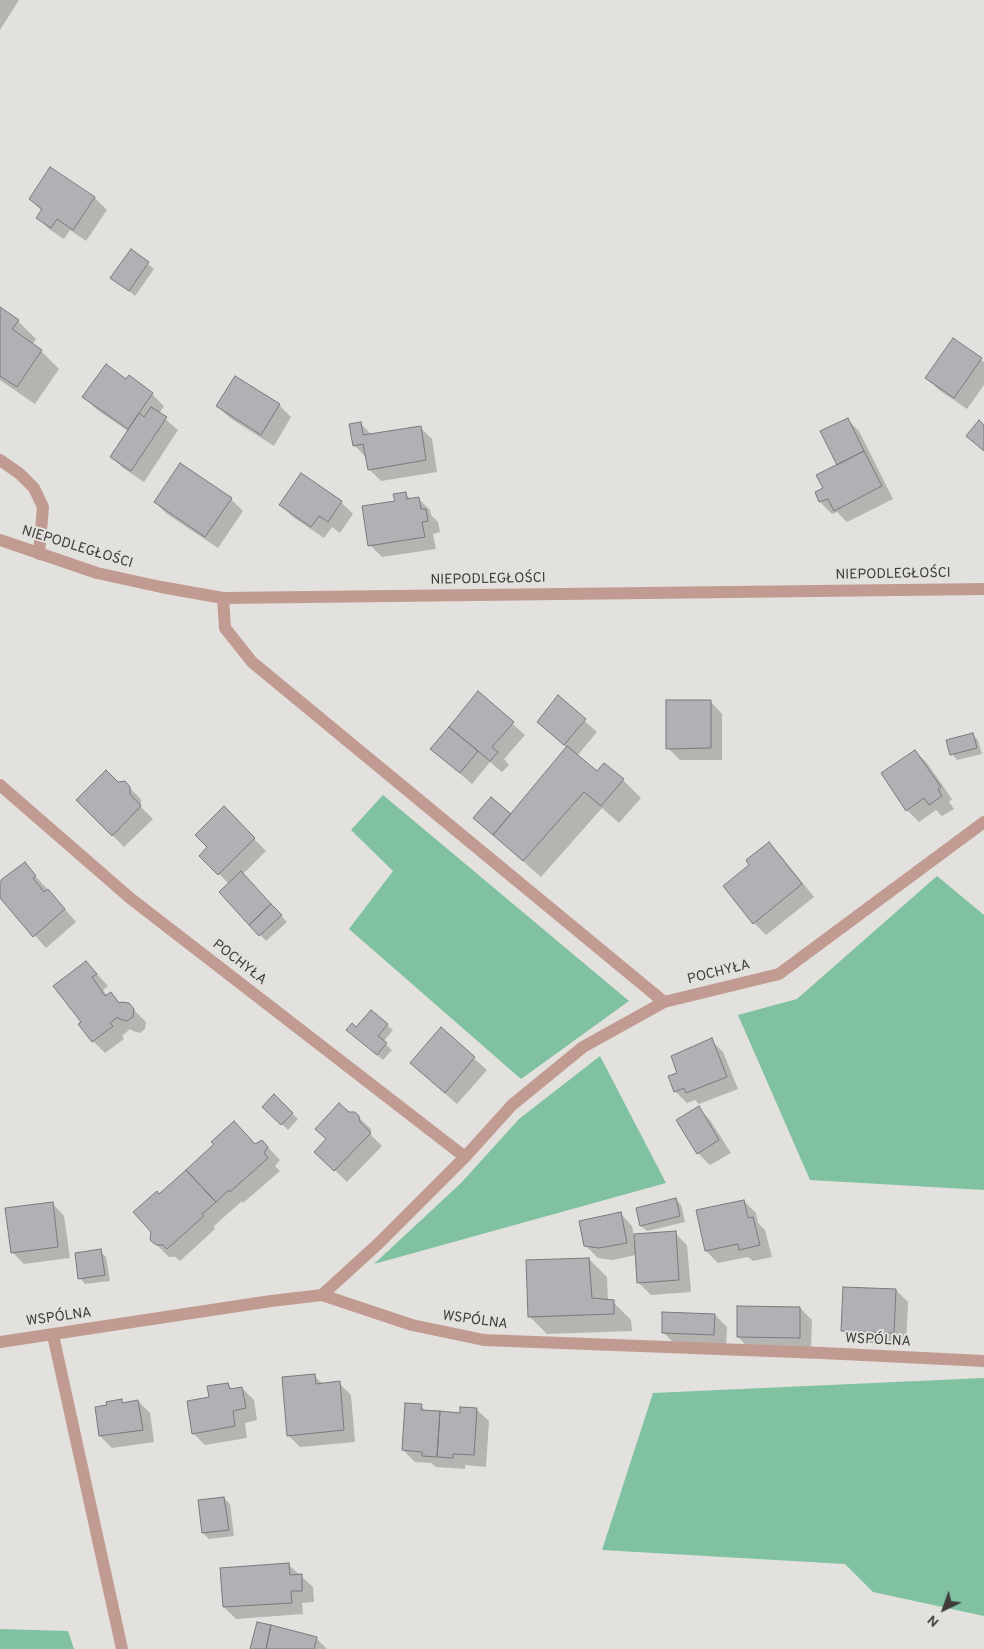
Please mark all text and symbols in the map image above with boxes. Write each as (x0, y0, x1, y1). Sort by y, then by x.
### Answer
street label: NIEPODLEGŁOŚCI (19, 523, 135, 573)
street label: NIEPODLEGŁOŚCI (835, 566, 951, 584)
street label: NIEPODLEGŁOŚCI (430, 571, 546, 589)
street label: POCHYŁA (209, 937, 269, 989)
street label: POCHYŁA (686, 957, 752, 989)
street label: WSPÓLNA (25, 1305, 93, 1331)
street label: WSPÓLNA (441, 1308, 509, 1334)
street label: WSPÓLNA (845, 1331, 911, 1351)
north arrow (919, 1584, 969, 1634)
text: N (924, 1611, 943, 1630)

